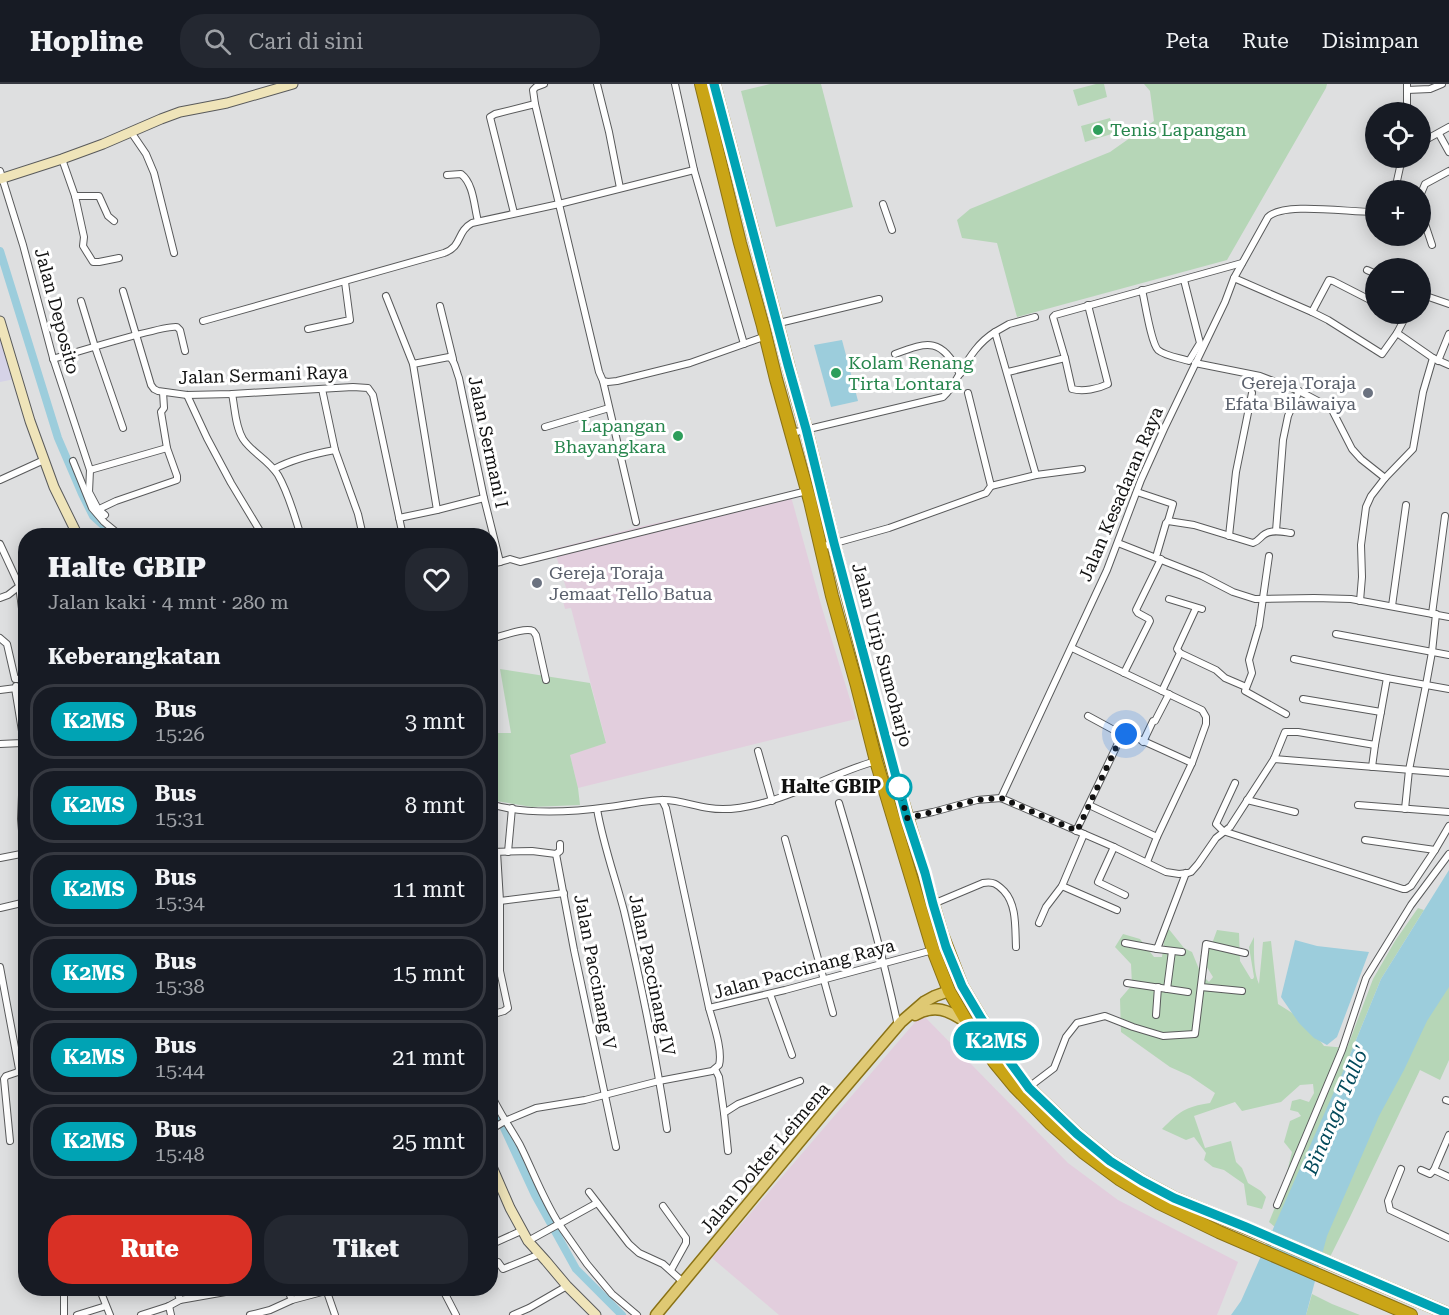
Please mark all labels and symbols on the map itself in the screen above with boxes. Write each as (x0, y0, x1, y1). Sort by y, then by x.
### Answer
place label: Tenis Lapangan (1110, 119, 1247, 140)
marker: Tenis Lapangan (1091, 123, 1105, 137)
street label: Jalan Deposito (31, 246, 84, 376)
place label: Kolam Renang Tirta Lontara (848, 352, 974, 394)
street label: Jalan Sermani Raya (178, 361, 348, 388)
marker: Kolam Renang Tirta Lontara (829, 366, 843, 380)
place label: Gereja Toraja Efata Bilawaiya (1224, 372, 1356, 414)
street label: Jalan Sermani I (464, 374, 513, 510)
marker: Gereja Toraja Efata Bilawaiya (1361, 386, 1375, 400)
street label: Jalan Kesadaran Raya (1074, 403, 1167, 584)
place label: Lapangan Bhayangkara (554, 415, 666, 457)
marker: Lapangan Bhayangkara (671, 429, 685, 443)
street label: Jalan Urip Sumoharjo (848, 561, 917, 749)
place label: Gereja Toraja Jemaat Tello Batua (549, 562, 712, 604)
marker: Gereja Toraja Jemaat Tello Batua (530, 576, 544, 590)
your location (1111, 719, 1141, 749)
marker: Halte GBIP (886, 774, 912, 800)
place label: Halte GBIP (781, 776, 882, 797)
street label: Jalan Paccinang V (570, 892, 621, 1052)
street label: Jalan Paccinang IV (625, 892, 680, 1058)
street label: Jalan Paccinang Raya (711, 934, 897, 1003)
line badge: K2MS (954, 1022, 1038, 1060)
water label: Binanga Tallo' (1298, 1042, 1374, 1179)
street label: Jalan Dokter Leimena (695, 1078, 834, 1237)

